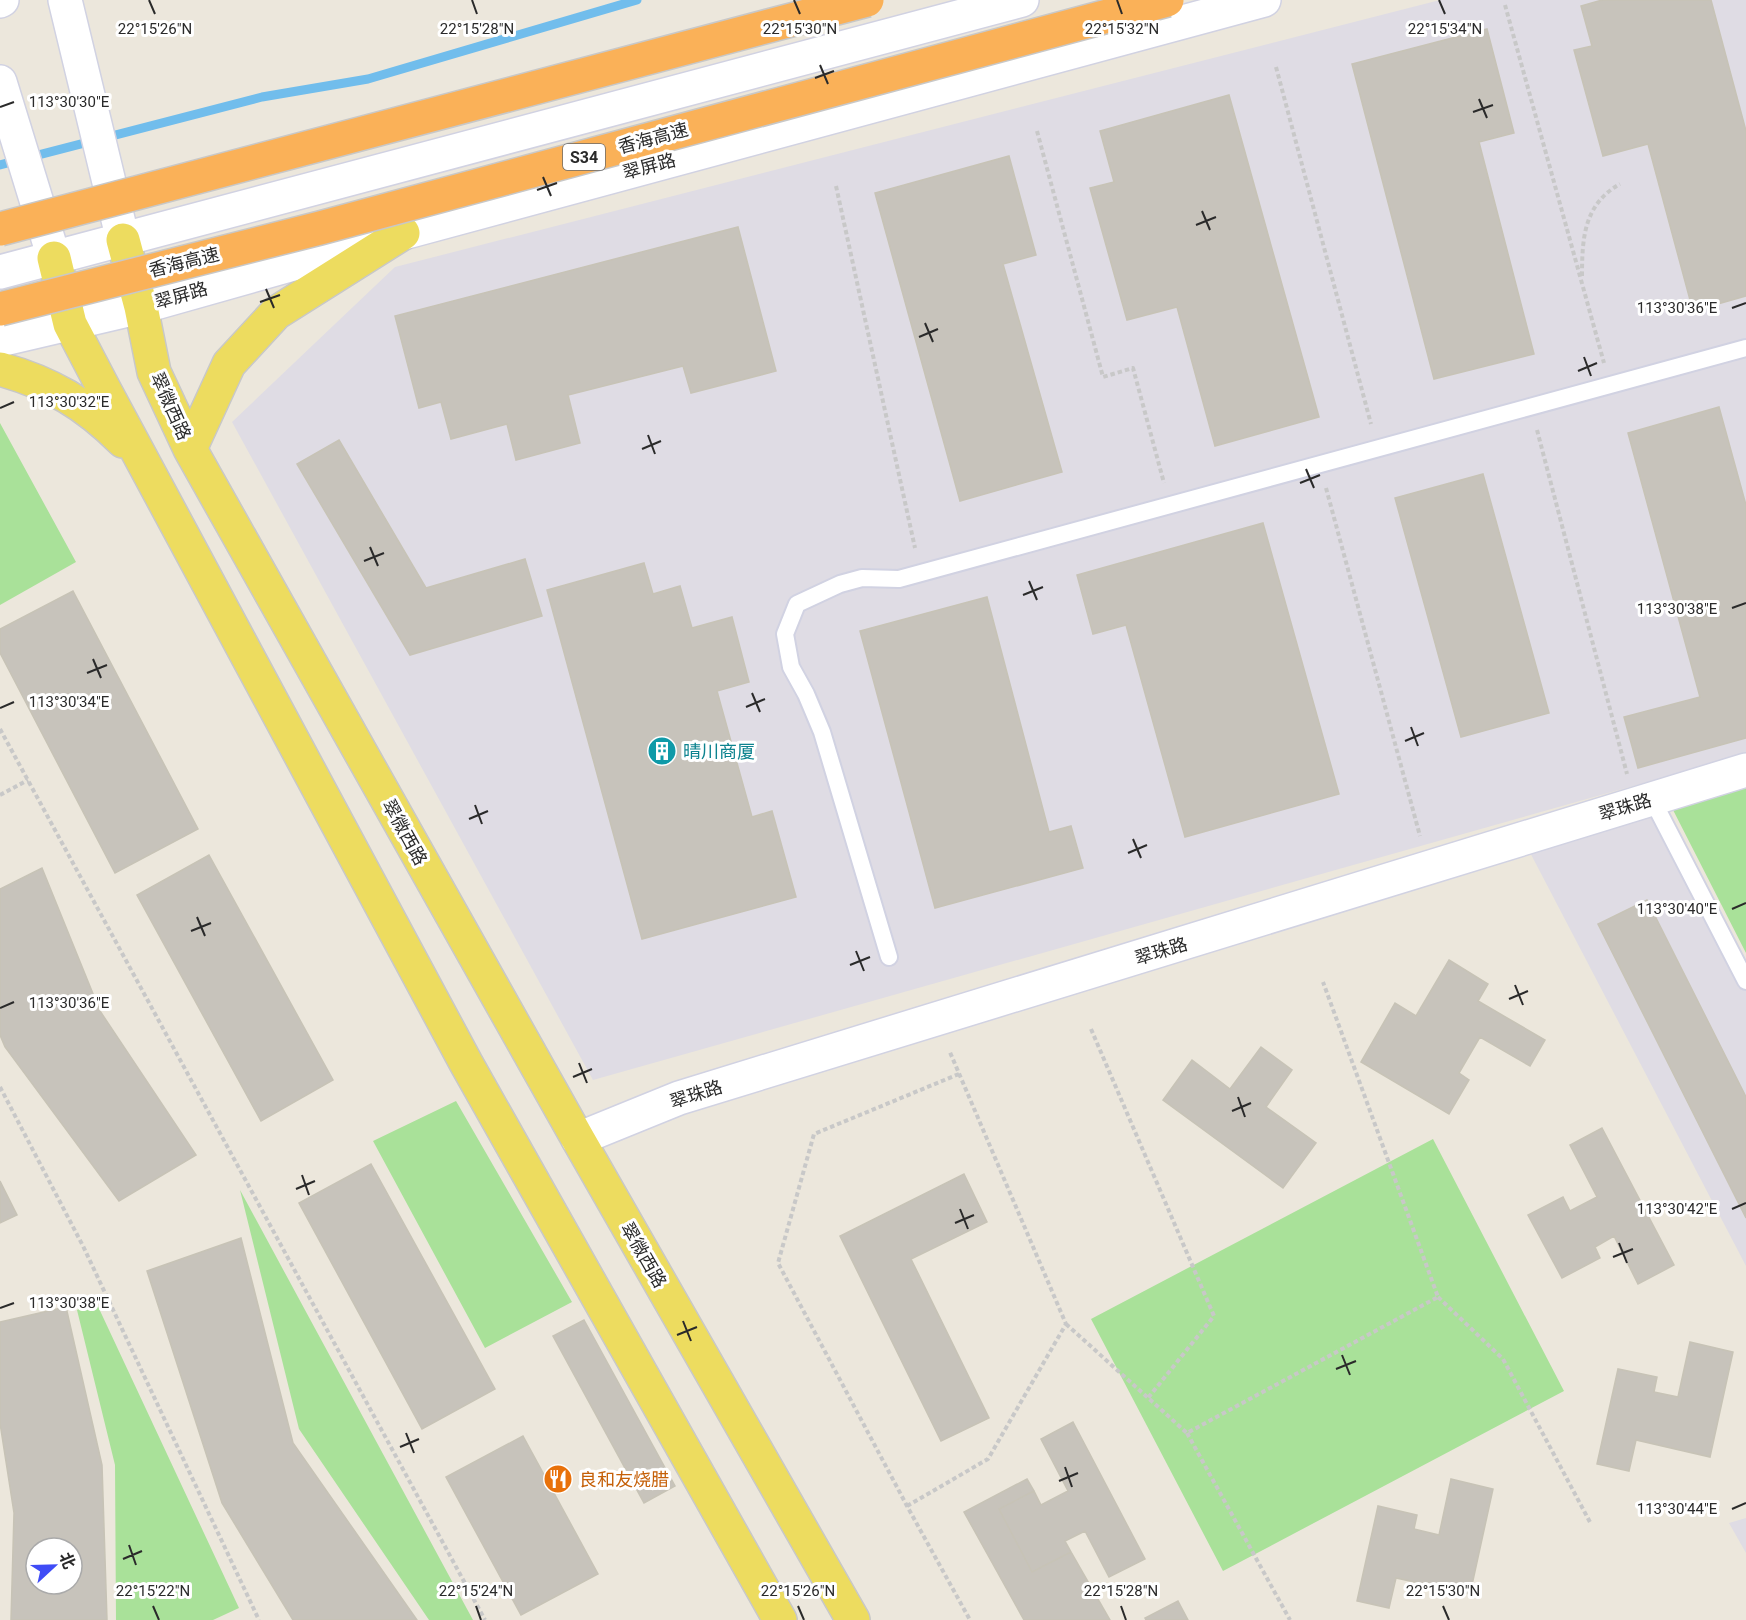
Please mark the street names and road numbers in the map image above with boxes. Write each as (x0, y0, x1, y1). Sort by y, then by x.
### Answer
street label: 香海高速 (616, 119, 690, 157)
road number: S34 (563, 144, 605, 170)
street label: 翠屏路 (620, 149, 678, 183)
street label: 香海高速 (147, 243, 221, 281)
street label: 翠屏路 (152, 277, 210, 313)
street label: 翠微西路 (147, 369, 195, 443)
street label: 翠珠路 (1596, 789, 1654, 825)
street label: 翠微西路 (378, 795, 432, 869)
street label: 翠珠路 (1132, 933, 1190, 969)
street label: 翠珠路 (667, 1076, 725, 1112)
street label: 翠微西路 (617, 1219, 671, 1291)

